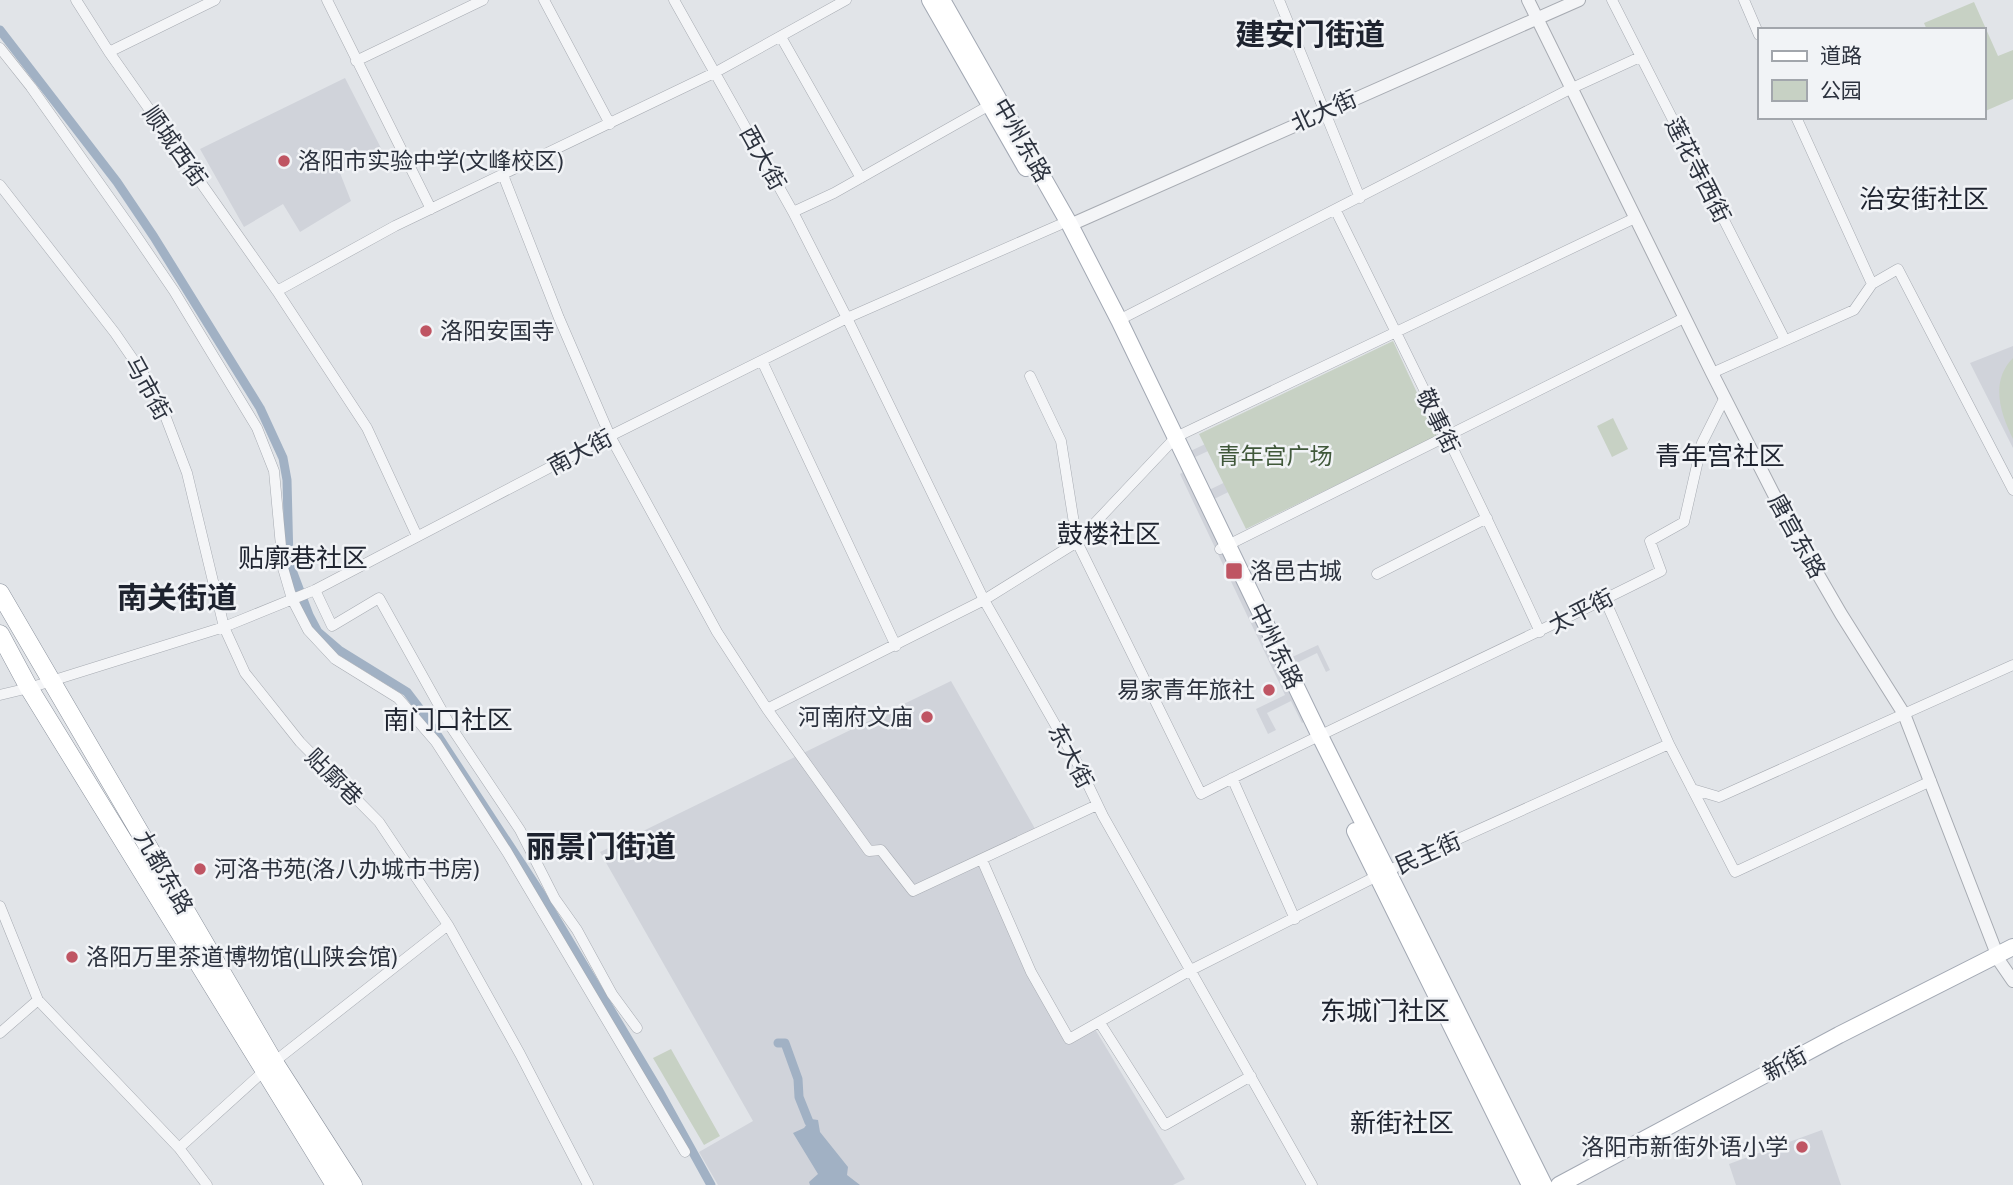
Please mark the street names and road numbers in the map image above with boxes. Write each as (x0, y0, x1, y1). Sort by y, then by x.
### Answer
street label: 北大街 (1286, 82, 1362, 139)
street label: 中州东路 (986, 92, 1059, 187)
street label: 顺城西街 (136, 99, 214, 192)
street label: 莲花寺西街 (1659, 112, 1738, 228)
street label: 西大街 (733, 120, 794, 195)
street label: 马市街 (118, 350, 179, 425)
street label: 敬事街 (1409, 383, 1468, 459)
street label: 南大街 (542, 422, 618, 481)
street label: 唐宫东路 (1762, 488, 1833, 584)
street label: 太平街 (1543, 581, 1619, 640)
street label: 中州东路 (1242, 598, 1311, 694)
street label: 东大街 (1042, 718, 1101, 794)
street label: 贴廓巷 (299, 741, 370, 812)
street label: 九都东路 (128, 824, 201, 919)
street label: 民主街 (1390, 824, 1466, 881)
street label: 新街 (1757, 1039, 1812, 1088)

